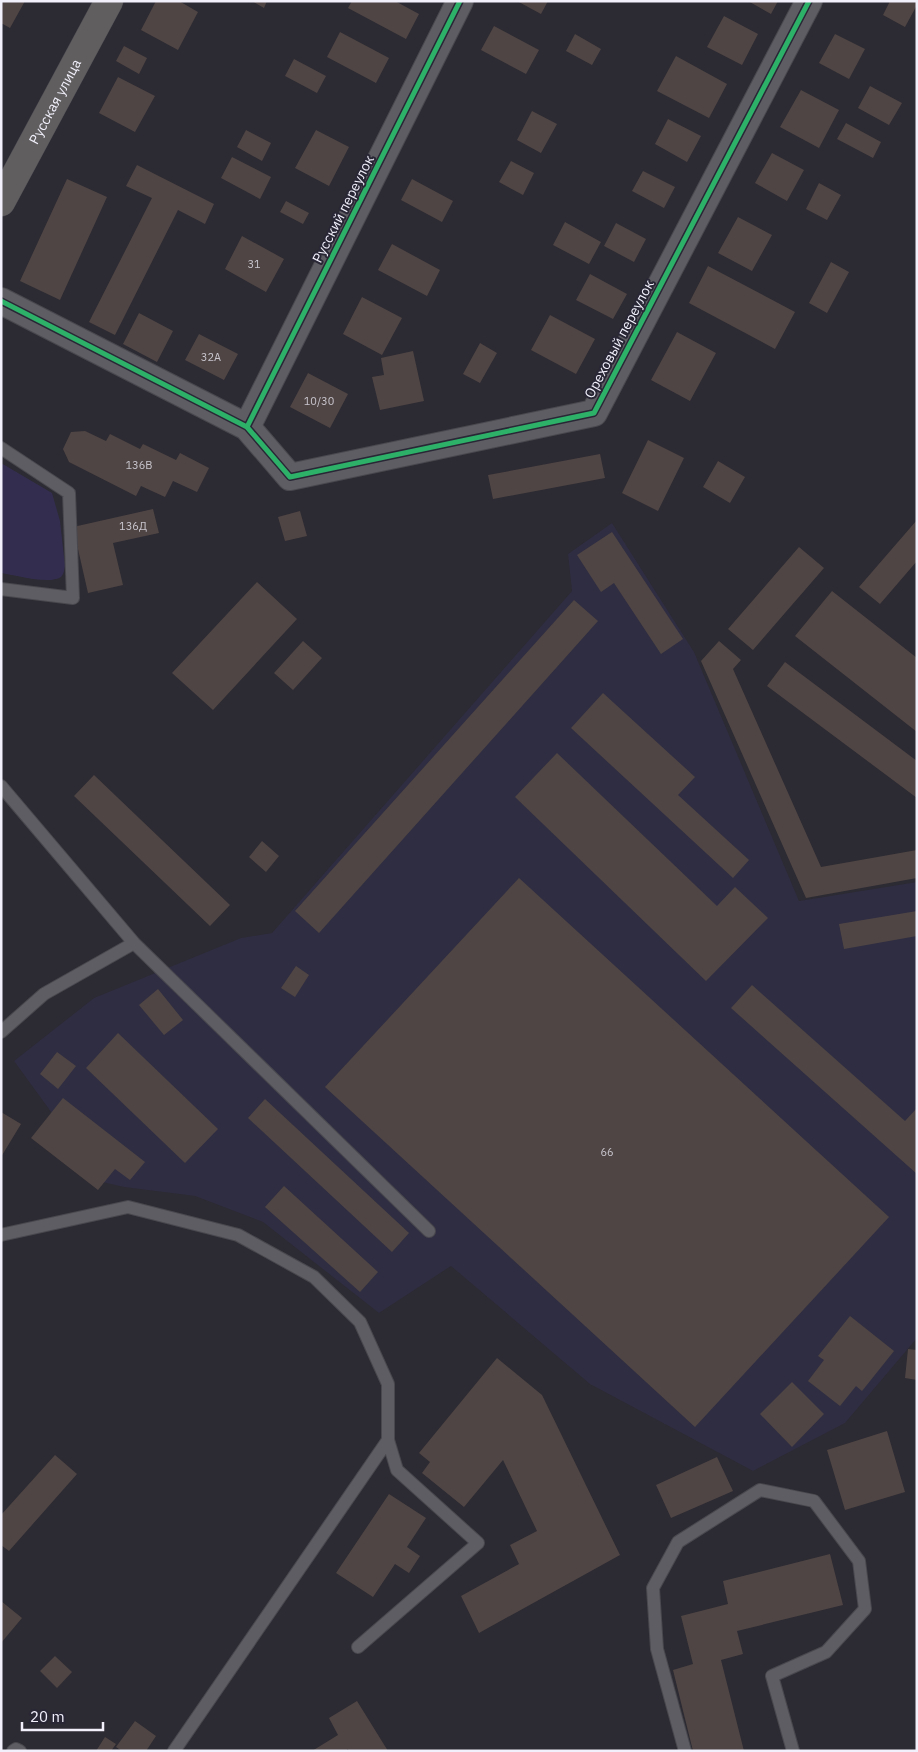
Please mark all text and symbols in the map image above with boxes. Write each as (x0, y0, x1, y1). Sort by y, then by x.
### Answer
street label: Русская улица (25, 55, 85, 147)
street label: Русский переулок (308, 152, 378, 266)
house number: 31 (247, 257, 261, 271)
street label: Ореховый переулок (580, 276, 658, 401)
house number: 32А (201, 350, 221, 364)
house number: 10/30 (304, 394, 334, 408)
house number: 136В (126, 458, 152, 472)
house number: 136Д (119, 519, 147, 533)
house number: 66 (600, 1145, 614, 1159)
scale bar (22, 1700, 104, 1732)
text: 20 m (30, 1707, 65, 1726)

